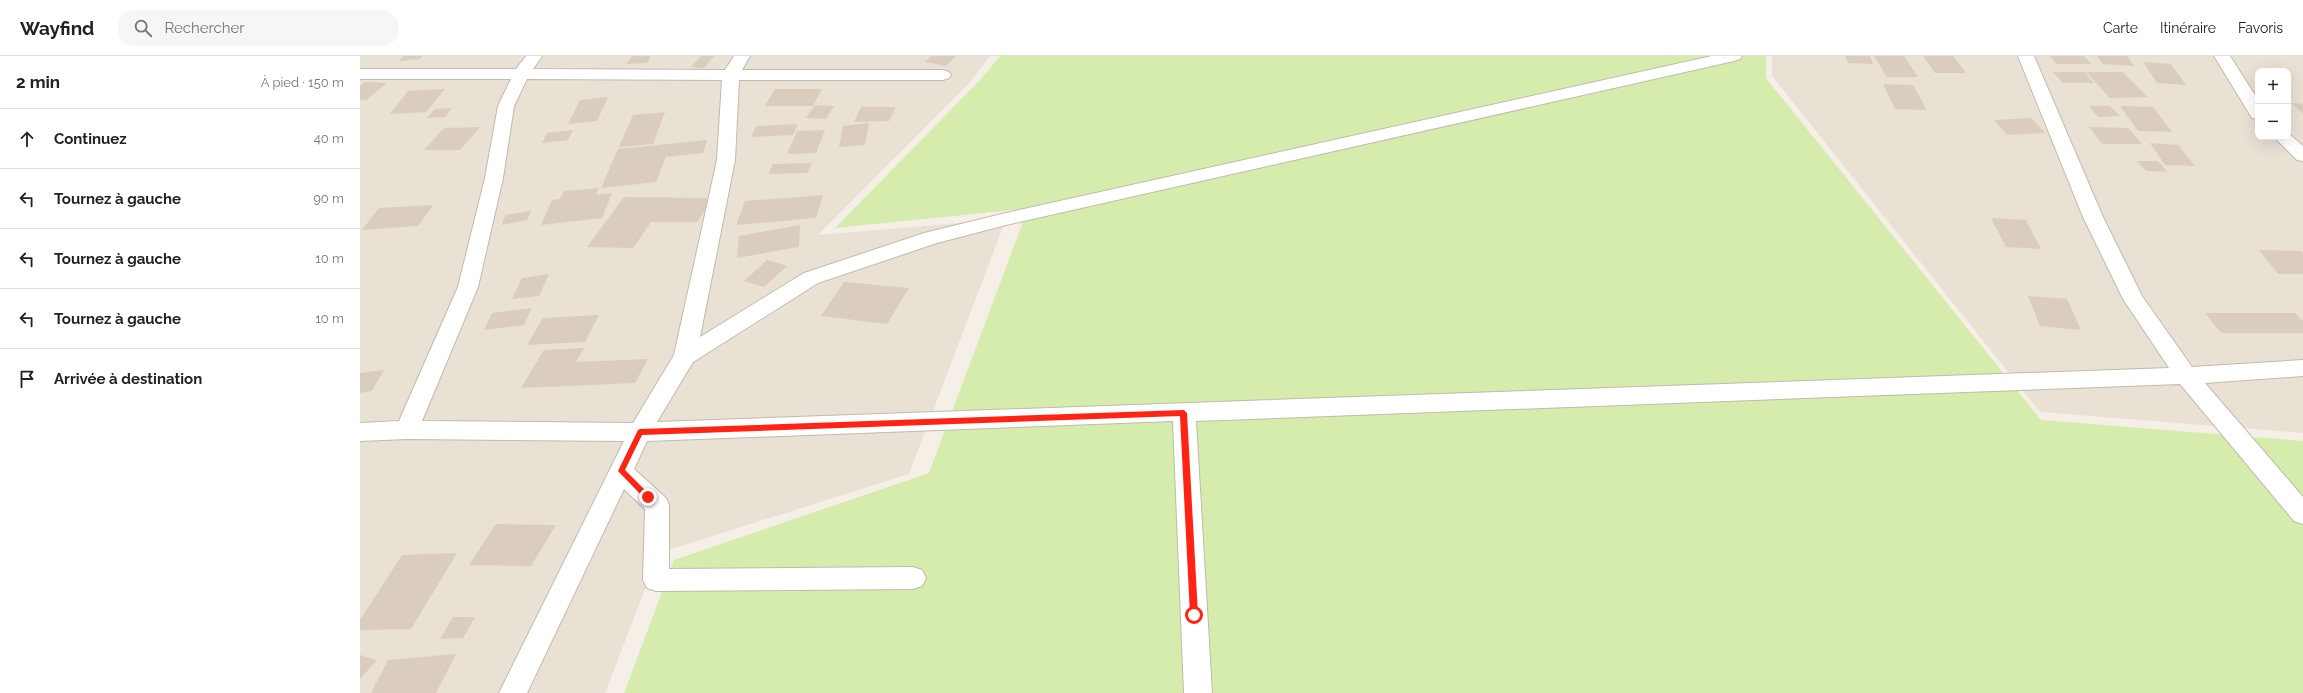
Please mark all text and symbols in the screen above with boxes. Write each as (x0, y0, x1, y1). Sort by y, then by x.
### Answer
search box (118, 10, 398, 46)
text: Wayfind (20, 17, 94, 39)
icon: search (132, 17, 154, 39)
text: Rechercher (164, 19, 245, 37)
text: Carte (2103, 20, 2138, 36)
text: Itinéraire (2160, 20, 2216, 36)
text: Favoris (2238, 20, 2283, 36)
map controls (2255, 68, 2291, 140)
button: + (2255, 68, 2291, 104)
text: 2 min (16, 72, 60, 92)
text: À pied · 150 m (261, 75, 344, 90)
button: − (2255, 104, 2291, 140)
icon: ahead (16, 128, 38, 150)
text: Continuez (54, 130, 127, 148)
text: 40 m (314, 131, 344, 146)
icon: left (16, 188, 38, 210)
text: Tournez à gauche (54, 190, 181, 208)
text: 90 m (313, 191, 344, 206)
icon: left (16, 248, 38, 270)
text: Tournez à gauche (54, 250, 181, 268)
text: 10 m (315, 251, 344, 266)
icon: left (16, 308, 38, 330)
text: Tournez à gauche (54, 310, 181, 328)
text: 10 m (315, 311, 344, 326)
icon: arrive (16, 368, 38, 390)
text: Arrivée à destination (54, 370, 202, 388)
route end (639, 488, 657, 506)
route start (1185, 606, 1203, 624)

